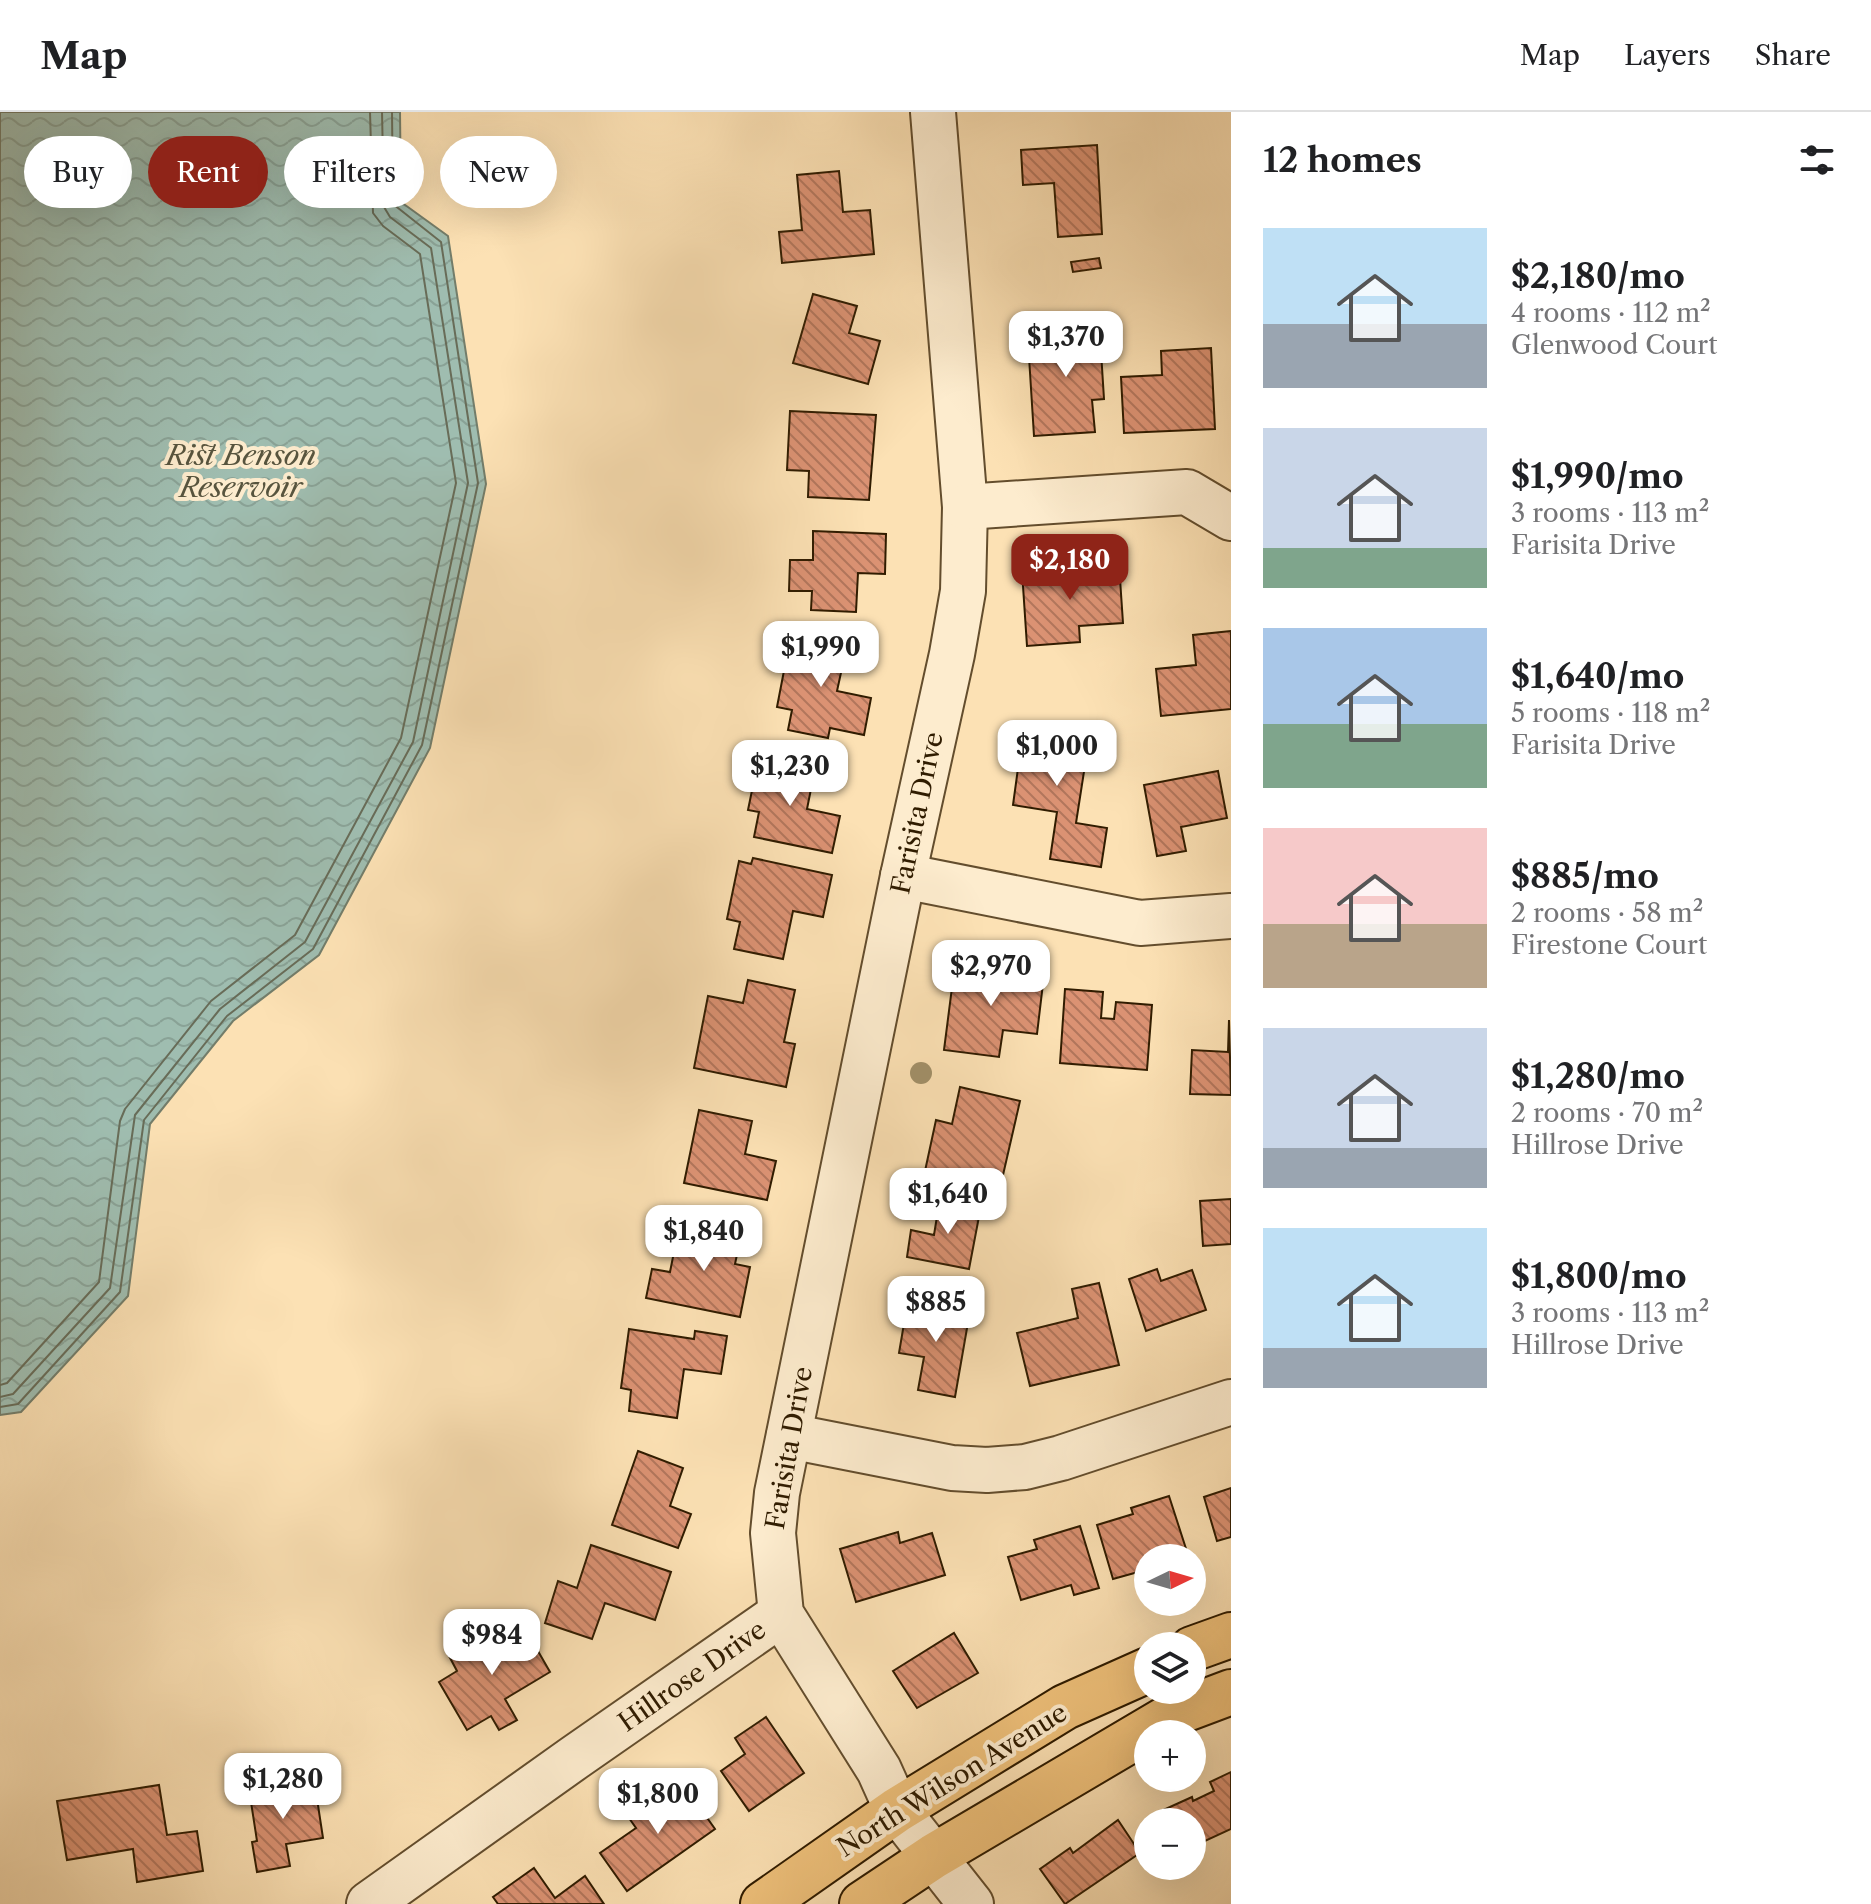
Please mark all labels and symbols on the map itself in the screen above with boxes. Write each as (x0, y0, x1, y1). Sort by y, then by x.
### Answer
pin: $1,370 (1001, 311, 1131, 379)
water label: Rist Benson Reservoir (164, 438, 316, 504)
pin: $2,180 (1005, 534, 1135, 602)
pin: $1,990 (756, 621, 886, 689)
pin: $1,000 (992, 720, 1122, 788)
street label: Farisita Drive (884, 729, 950, 897)
pin: $1,230 (725, 740, 855, 808)
pin: $2,970 (926, 940, 1056, 1008)
pin: $1,640 (883, 1168, 1013, 1236)
pin: $1,840 (639, 1205, 769, 1273)
pin: $885 (889, 1276, 983, 1344)
street label: Farisita Drive (759, 1364, 819, 1532)
north arrow (1134, 1544, 1206, 1616)
pin: $984 (445, 1609, 539, 1677)
street label: Hillrose Drive (612, 1613, 772, 1739)
street label: North Wilson Avenue (831, 1696, 1073, 1864)
pin: $1,280 (218, 1753, 348, 1821)
pin: $1,800 (593, 1768, 723, 1836)

